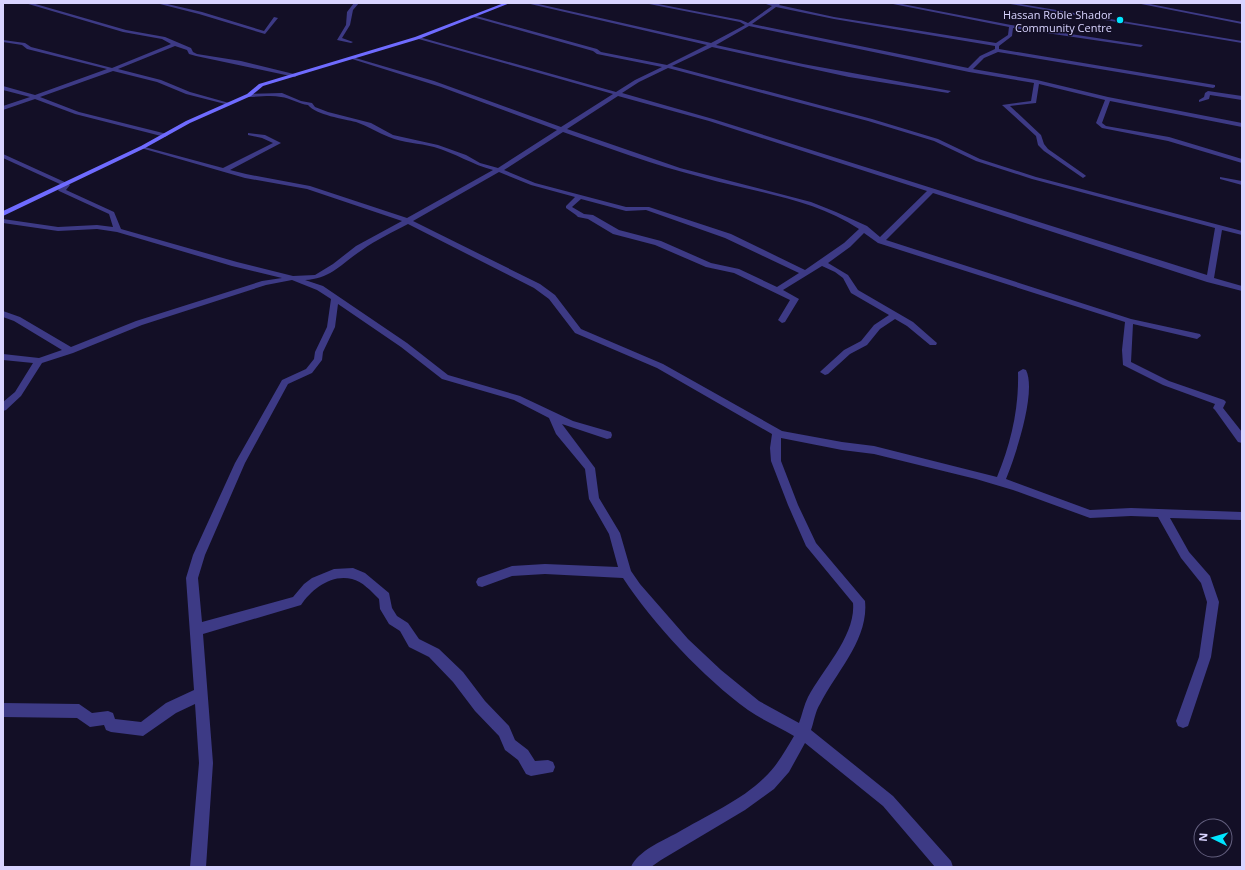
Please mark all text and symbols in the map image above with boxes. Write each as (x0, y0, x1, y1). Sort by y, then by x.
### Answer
place label: Hassan Roble Shador Community Centre (1003, 7, 1112, 35)
marker: Hassan Roble Shador Community Centre (1115, 15, 1125, 25)
north arrow (1193, 818, 1233, 858)
text: N (1195, 832, 1210, 842)

